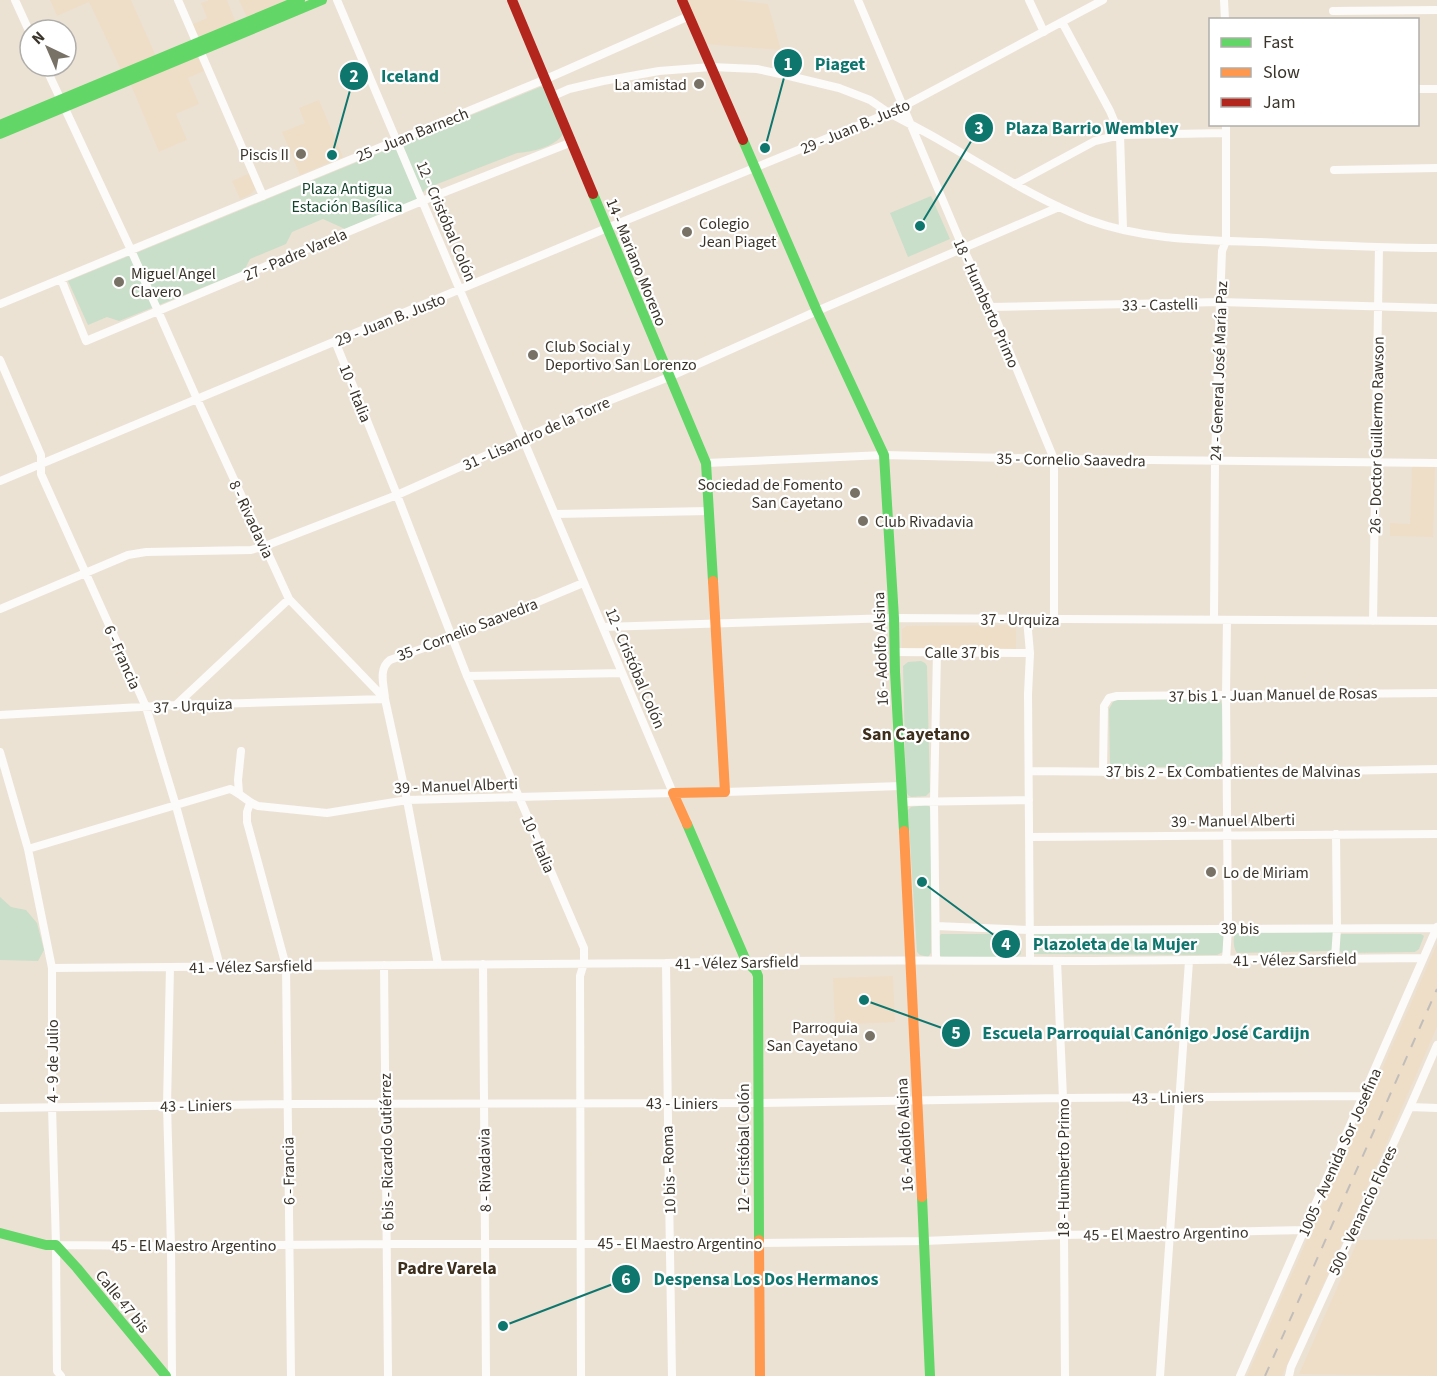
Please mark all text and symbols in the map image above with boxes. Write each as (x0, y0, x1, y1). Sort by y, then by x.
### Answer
north arrow (18, 18, 78, 78)
legend (1209, 18, 1419, 126)
text: N (27, 26, 50, 50)
text: Fast (1263, 30, 1294, 55)
callout: Piaget (773, 45, 878, 81)
text: 1 (783, 52, 793, 77)
text: Piaget (815, 52, 865, 77)
callout: Iceland (339, 58, 451, 94)
text: Slow (1263, 60, 1300, 85)
text: 2 (349, 64, 359, 89)
text: Iceland (381, 64, 439, 89)
place label: La amistad (614, 74, 687, 96)
marker: La amistad (692, 77, 706, 91)
text: Jam (1263, 90, 1296, 115)
street label: 29 - Juan B. Justo (797, 94, 913, 160)
street label: 25 - Juan Barnech (353, 102, 472, 167)
callout: Plaza Barrio Wembley (964, 110, 1191, 146)
text: 3 (974, 116, 984, 141)
text: Plaza Barrio Wembley (1005, 116, 1179, 141)
place label: Piscis II (240, 144, 289, 166)
marker: Piscis II (294, 147, 308, 161)
street label: 12 - Cristóbal Colón (411, 158, 481, 285)
park label: Plaza Antigua Estación Basílica (291, 178, 403, 218)
street label: 14 - Mariano Moreno (600, 195, 672, 330)
place label: Colegio Jean Piaget (699, 213, 777, 253)
street label: 27 - Padre Varela (240, 223, 351, 287)
marker: Colegio Jean Piaget (680, 225, 694, 239)
street label: 18 - Humberto Primo (948, 235, 1025, 372)
place label: Miguel Angel Clavero (131, 263, 216, 303)
marker: Miguel Angel Clavero (112, 275, 126, 289)
street label: 24 - General José María Paz (1205, 280, 1233, 461)
street label: 29 - Juan B. Justo (332, 288, 449, 352)
street label: 33 - Castelli (1122, 293, 1198, 317)
place label: Club Social y Deportivo San Lorenzo (545, 336, 697, 376)
street label: 26 - Doctor Guillermo Rawson (1364, 336, 1390, 534)
marker: Club Social y Deportivo San Lorenzo (526, 348, 540, 362)
street label: 10 - Italia (334, 361, 377, 426)
street label: 31 - Lisandro de la Torre (459, 391, 614, 476)
street label: 35 - Cornelio Saavedra (996, 448, 1146, 472)
place label: Sociedad de Fomento San Cayetano (697, 474, 843, 514)
street label: 8 - Rivadavia (223, 477, 279, 562)
marker: Sociedad de Fomento San Cayetano (848, 486, 862, 500)
place label: Club Rivadavia (875, 511, 974, 533)
marker: Club Rivadavia (856, 514, 870, 528)
street label: 16 - Adolfo Alsina (868, 592, 894, 706)
street label: 35 - Cornelio Saavedra (394, 593, 541, 667)
street label: 12 - Cristóbal Colón (600, 605, 670, 732)
street label: 37 - Urquiza (980, 609, 1060, 631)
street label: 6 - Francia (98, 622, 146, 693)
street label: Calle 37 bis (924, 642, 1000, 664)
street label: 37 bis 1 - Juan Manuel de Rosas (1168, 682, 1378, 708)
street label: 37 - Urquiza (153, 693, 233, 719)
district label: San Cayetano (862, 722, 970, 747)
street label: 37 bis 2 - Ex Combatientes de Malvinas (1106, 761, 1361, 783)
street label: 39 - Manuel Alberti (394, 773, 518, 799)
street label: 39 - Manuel Alberti (1171, 809, 1295, 833)
street label: 10 - Italia (516, 812, 560, 877)
place label: Lo de Miriam (1223, 862, 1309, 884)
marker: Lo de Miriam (1204, 865, 1218, 879)
street label: 39 bis (1221, 918, 1260, 940)
callout: Plazoleta de la Mujer (991, 926, 1210, 962)
text: 4 (1001, 932, 1011, 957)
text: Plazoleta de la Mujer (1033, 932, 1198, 957)
street label: 41 - Vélez Sarsfield (1233, 948, 1357, 972)
street label: 41 - Vélez Sarsfield (675, 951, 799, 975)
street label: 41 - Vélez Sarsfield (189, 955, 313, 979)
callout: Escuela Parroquial Canónigo José Cardijn (941, 1015, 1322, 1051)
place label: Parroquia San Cayetano (766, 1017, 858, 1057)
street label: 4 - 9 de Julio (42, 1019, 64, 1103)
text: 5 (951, 1021, 961, 1046)
text: Escuela Parroquial Canónigo José Cardijn (982, 1021, 1310, 1046)
marker: Parroquia San Cayetano (863, 1029, 877, 1043)
street label: 1005 - Avenida Sor Josefina (1293, 1065, 1387, 1240)
street label: 6 bis - Ricardo Gutiérrez (375, 1073, 399, 1231)
street label: 16 - Adolfo Alsina (891, 1077, 919, 1193)
street label: 12 - Cristóbal Colón (733, 1083, 755, 1213)
street label: 43 - Liniers (1132, 1086, 1204, 1110)
street label: 43 - Liniers (646, 1093, 718, 1115)
street label: 43 - Liniers (160, 1094, 232, 1118)
street label: 18 - Humberto Primo (1053, 1098, 1075, 1238)
street label: 10 bis - Roma (656, 1125, 682, 1215)
street label: 8 - Rivadavia (473, 1128, 497, 1212)
street label: 6 - Francia (277, 1137, 301, 1205)
street label: 500 - Venancio Flores (1323, 1142, 1403, 1279)
street label: 45 - El Maestro Argentino (1083, 1222, 1249, 1246)
street label: 45 - El Maestro Argentino (597, 1233, 763, 1255)
street label: 45 - El Maestro Argentino (111, 1235, 277, 1257)
district label: Padre Varela (397, 1256, 497, 1281)
callout: Despensa Los Dos Hermanos (611, 1261, 890, 1297)
street label: Calle 47 bis (90, 1266, 155, 1338)
text: 6 (621, 1267, 631, 1292)
text: Despensa Los Dos Hermanos (654, 1267, 878, 1292)

